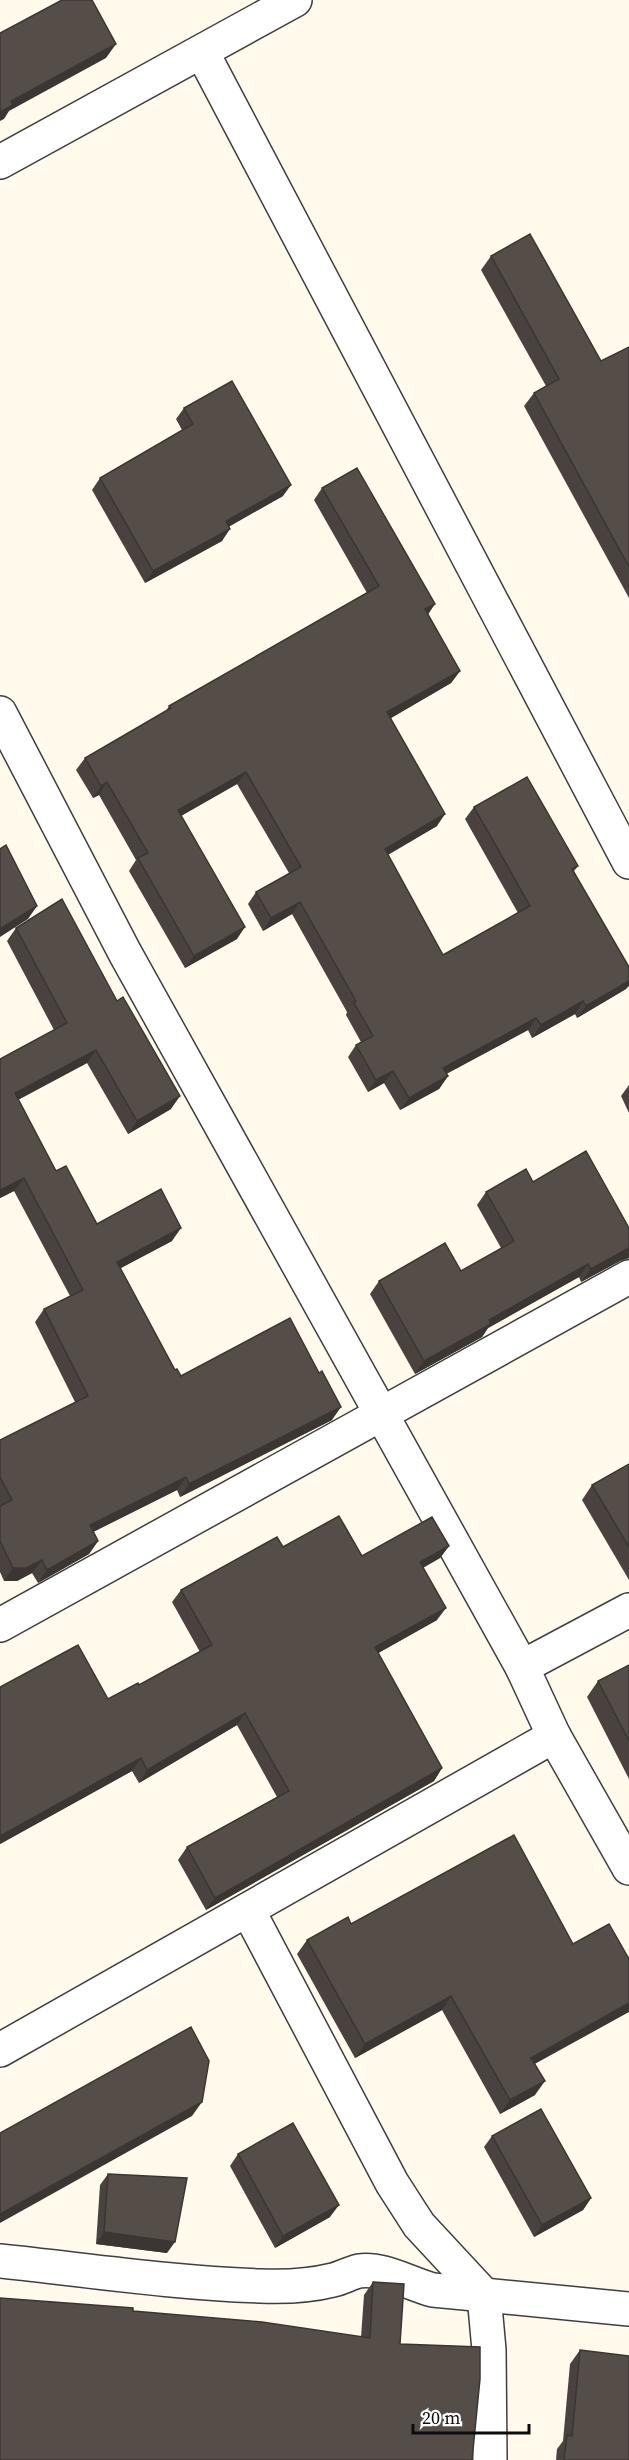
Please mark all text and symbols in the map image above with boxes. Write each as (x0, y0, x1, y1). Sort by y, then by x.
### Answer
scale bar (413, 2397, 528, 2435)
text: 20 m (422, 2405, 460, 2430)

